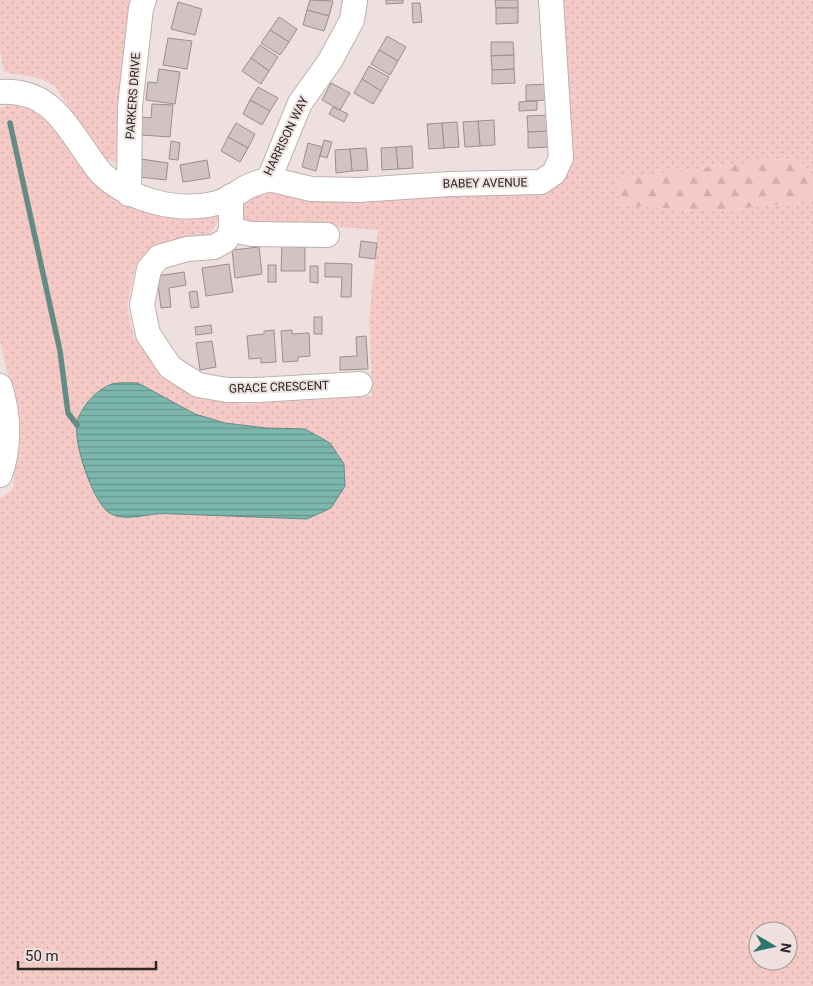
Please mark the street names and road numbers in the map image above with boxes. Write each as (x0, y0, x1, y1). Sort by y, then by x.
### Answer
street label: PARKERS DRIVE (123, 52, 143, 140)
street label: HARRISON WAY (261, 93, 312, 178)
street label: BABEY AVENUE (443, 175, 528, 191)
street label: GRACE CRESCENT (229, 378, 329, 396)

